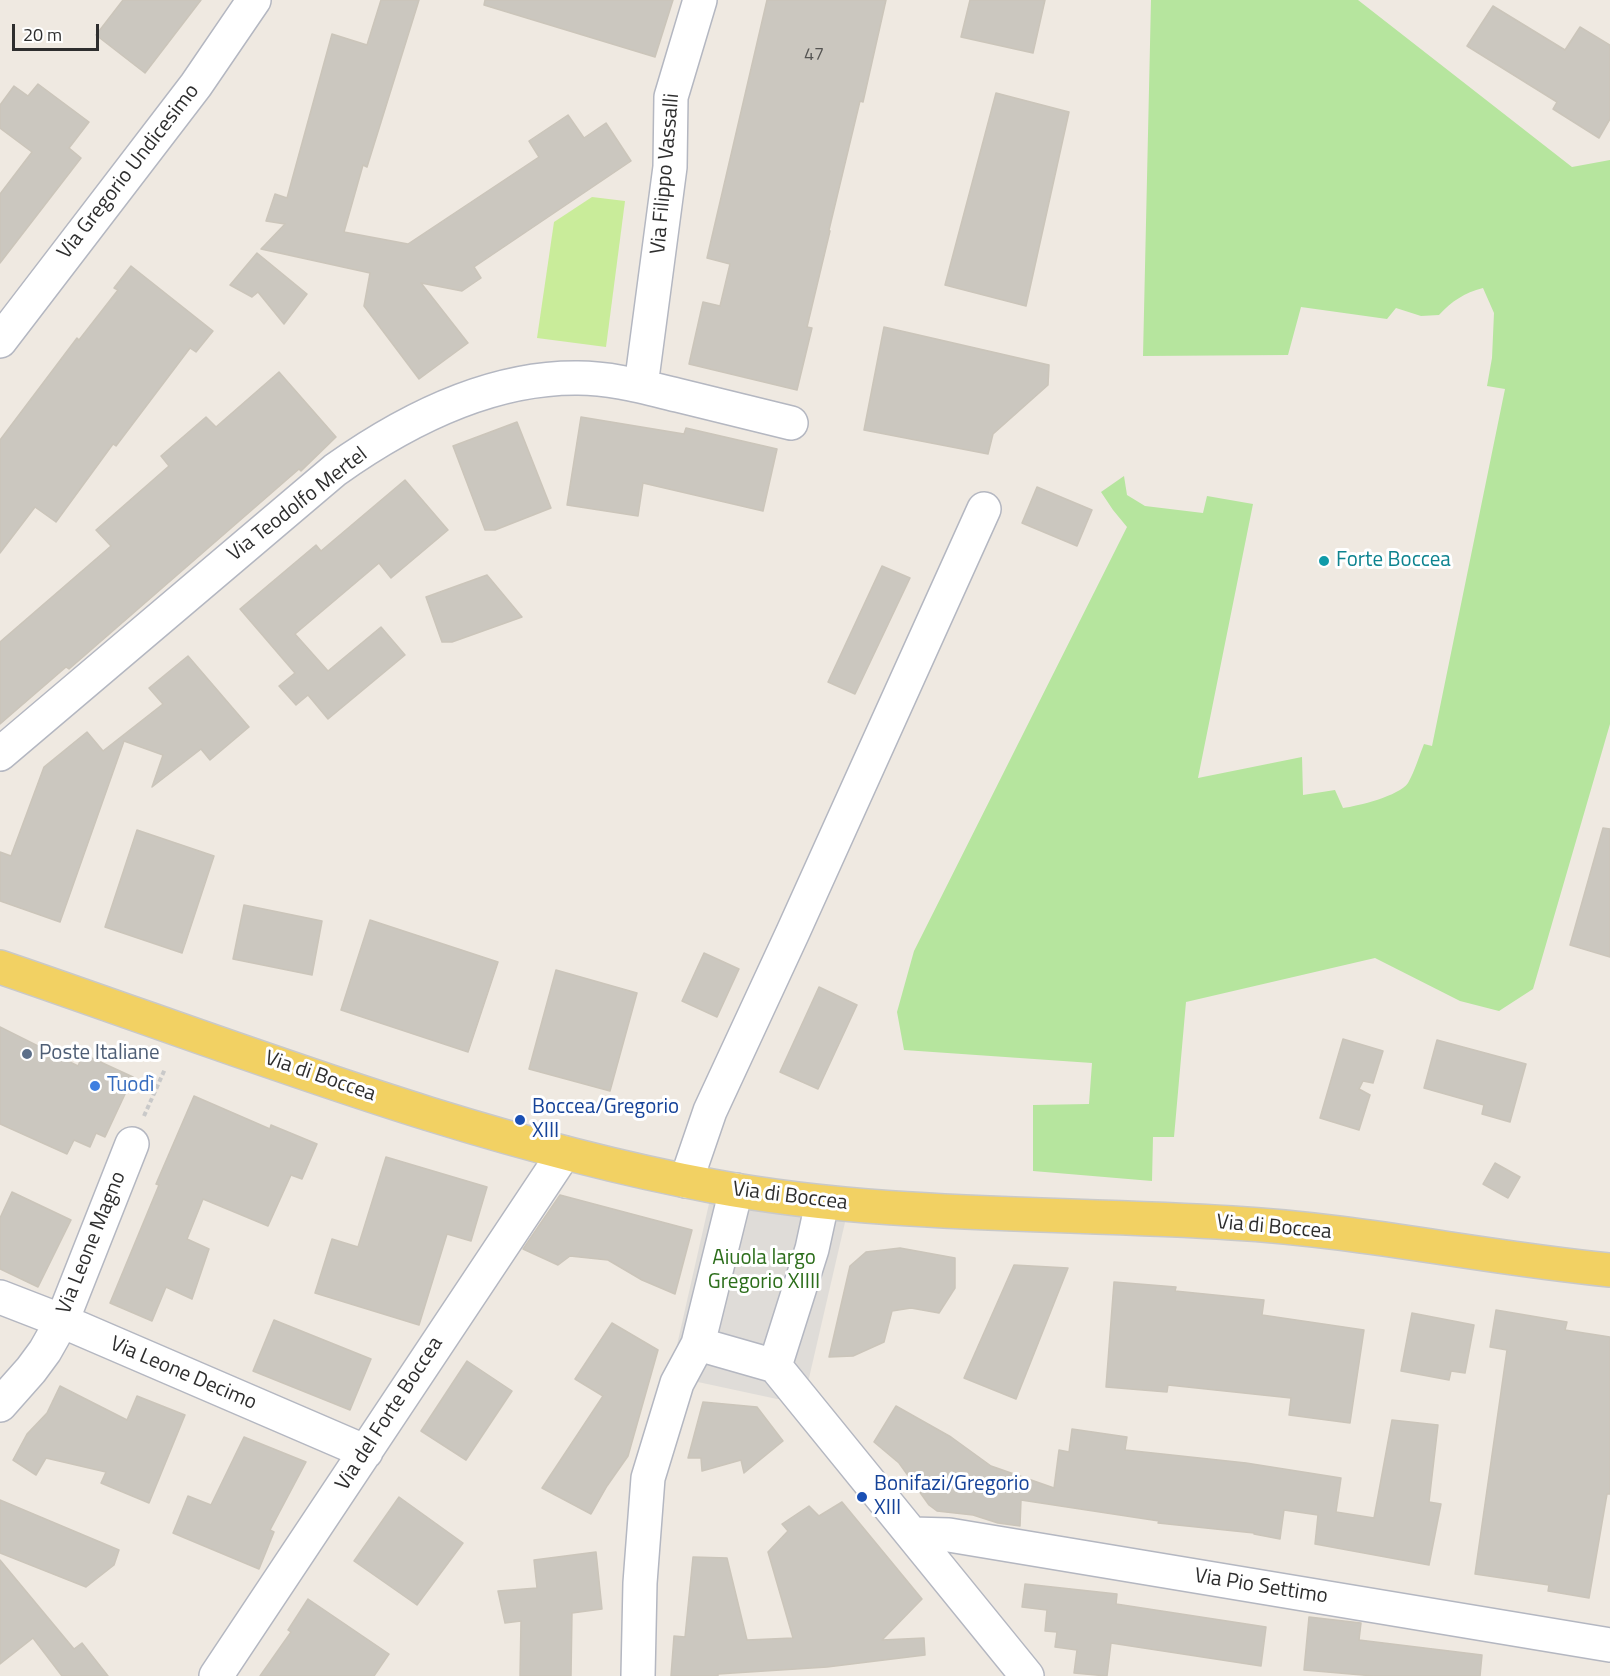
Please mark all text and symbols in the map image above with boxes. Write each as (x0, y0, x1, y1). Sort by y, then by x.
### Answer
scale bar (15, 12, 102, 50)
text: 20 m (23, 21, 62, 48)
house number: 47 (804, 45, 824, 67)
street label: Via Gregorio Undicesimo (53, 79, 205, 265)
street label: Via Filippo Vassalli (646, 92, 686, 256)
street label: Via Teodolfo Mertel (223, 443, 373, 567)
place label: Forte Boccea (1336, 548, 1451, 574)
marker: Forte Boccea (1317, 554, 1331, 568)
place label: Poste Italiane (39, 1041, 160, 1067)
street label: Via di Boccea (261, 1046, 379, 1108)
marker: Poste Italiane (20, 1047, 34, 1061)
place label: Tuodì (107, 1073, 154, 1099)
marker: Tuodì (88, 1079, 102, 1093)
place label: Boccea/Gregorio XIII (532, 1095, 679, 1145)
marker: Boccea/Gregorio XIII (513, 1113, 527, 1127)
street label: Via Leone Magno (52, 1168, 132, 1318)
street label: Via di Boccea (731, 1177, 849, 1217)
street label: Via di Boccea (1215, 1210, 1333, 1246)
park label: Aiuola largo Gregorio XIIII (708, 1246, 820, 1296)
street label: Via Leone Decimo (106, 1332, 260, 1416)
street label: Via del Forte Boccea (331, 1333, 449, 1495)
place label: Bonifazi/Gregorio XIII (874, 1472, 1029, 1522)
marker: Bonifazi/Gregorio XIII (855, 1490, 869, 1504)
street label: Via Pio Settimo (1193, 1564, 1329, 1610)

